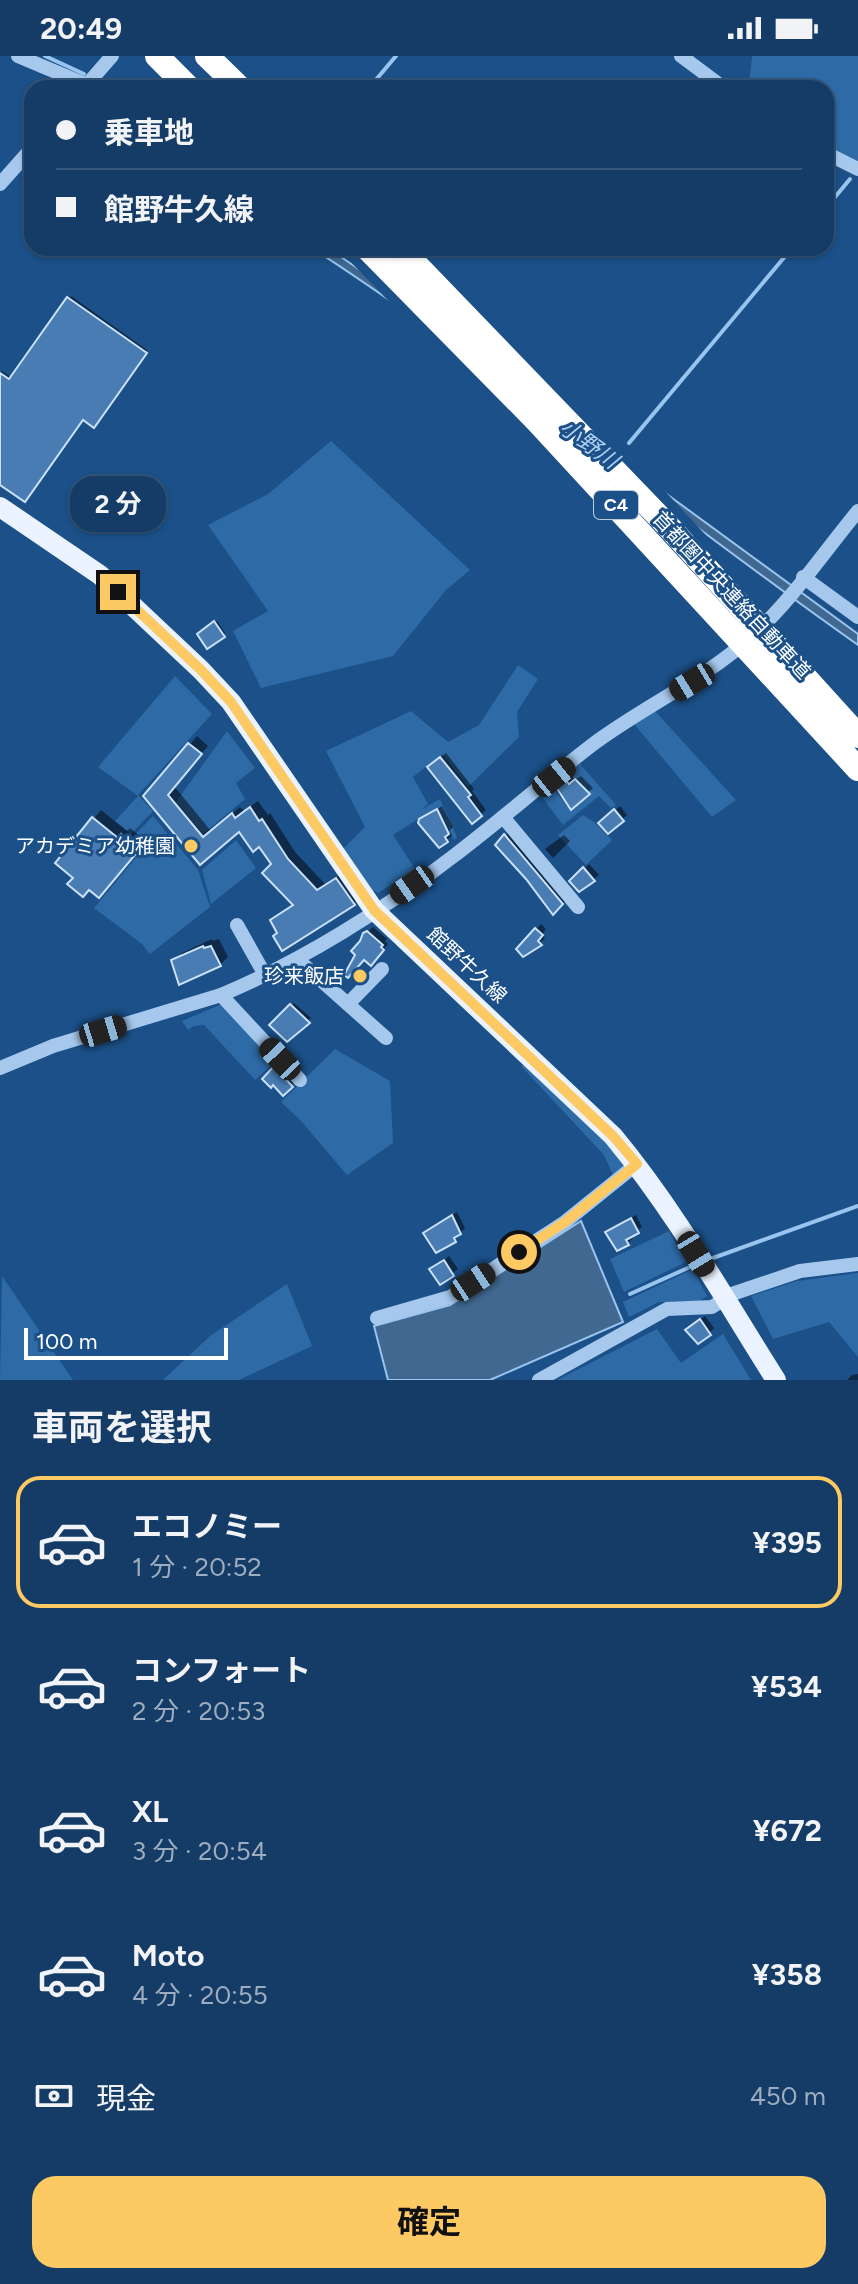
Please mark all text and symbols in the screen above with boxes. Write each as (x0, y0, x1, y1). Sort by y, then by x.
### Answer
text: 20:49 (40, 10, 122, 47)
text: 乗車地 (104, 114, 194, 151)
text: 館野牛久線 (104, 191, 254, 228)
water label: 小野川 (554, 414, 625, 475)
callout: 2 分 (70, 476, 166, 532)
text: 2 分 (94, 488, 142, 520)
road number: C4 (594, 491, 638, 519)
street label: 首都圏中央連絡自動車道 (648, 506, 816, 684)
route end (100, 574, 136, 610)
car (665, 659, 719, 705)
car (528, 753, 580, 801)
place label: アカデミア幼稚園 (15, 834, 175, 858)
marker: アカデミア幼稚園 (182, 837, 200, 855)
car (385, 861, 439, 909)
street label: 館野牛久線 (422, 922, 512, 1008)
place label: 珍来飯店 (264, 964, 344, 988)
marker: 珍来飯店 (351, 967, 369, 985)
car (77, 1013, 129, 1049)
car (255, 1033, 305, 1085)
car (673, 1227, 719, 1281)
route start (501, 1234, 537, 1270)
car (446, 1259, 500, 1305)
scale bar (24, 1324, 228, 1360)
text: 100 m (36, 1328, 97, 1355)
text: 車両を選択 (32, 1406, 212, 1449)
icon: car (36, 1506, 108, 1578)
text: エコノミー (132, 1508, 282, 1545)
text: ¥395 (753, 1524, 822, 1561)
text: 1 分 · 20:52 (132, 1551, 262, 1583)
icon: car (36, 1650, 108, 1722)
text: コンフォート (132, 1652, 311, 1689)
text: ¥534 (751, 1668, 822, 1705)
text: 2 分 · 20:53 (132, 1695, 265, 1727)
text: XL (132, 1793, 168, 1830)
icon: car (36, 1794, 108, 1866)
text: ¥672 (753, 1812, 822, 1849)
text: 3 分 · 20:54 (132, 1835, 267, 1867)
text: Moto (132, 1937, 204, 1974)
icon: car (36, 1938, 108, 2010)
text: ¥358 (752, 1956, 822, 1993)
text: 4 分 · 20:55 (132, 1979, 268, 2011)
icon: cash (32, 2074, 76, 2118)
text: 現金 (96, 2080, 156, 2117)
text: 450 m (750, 2080, 826, 2112)
button: 確定 (32, 2176, 826, 2268)

